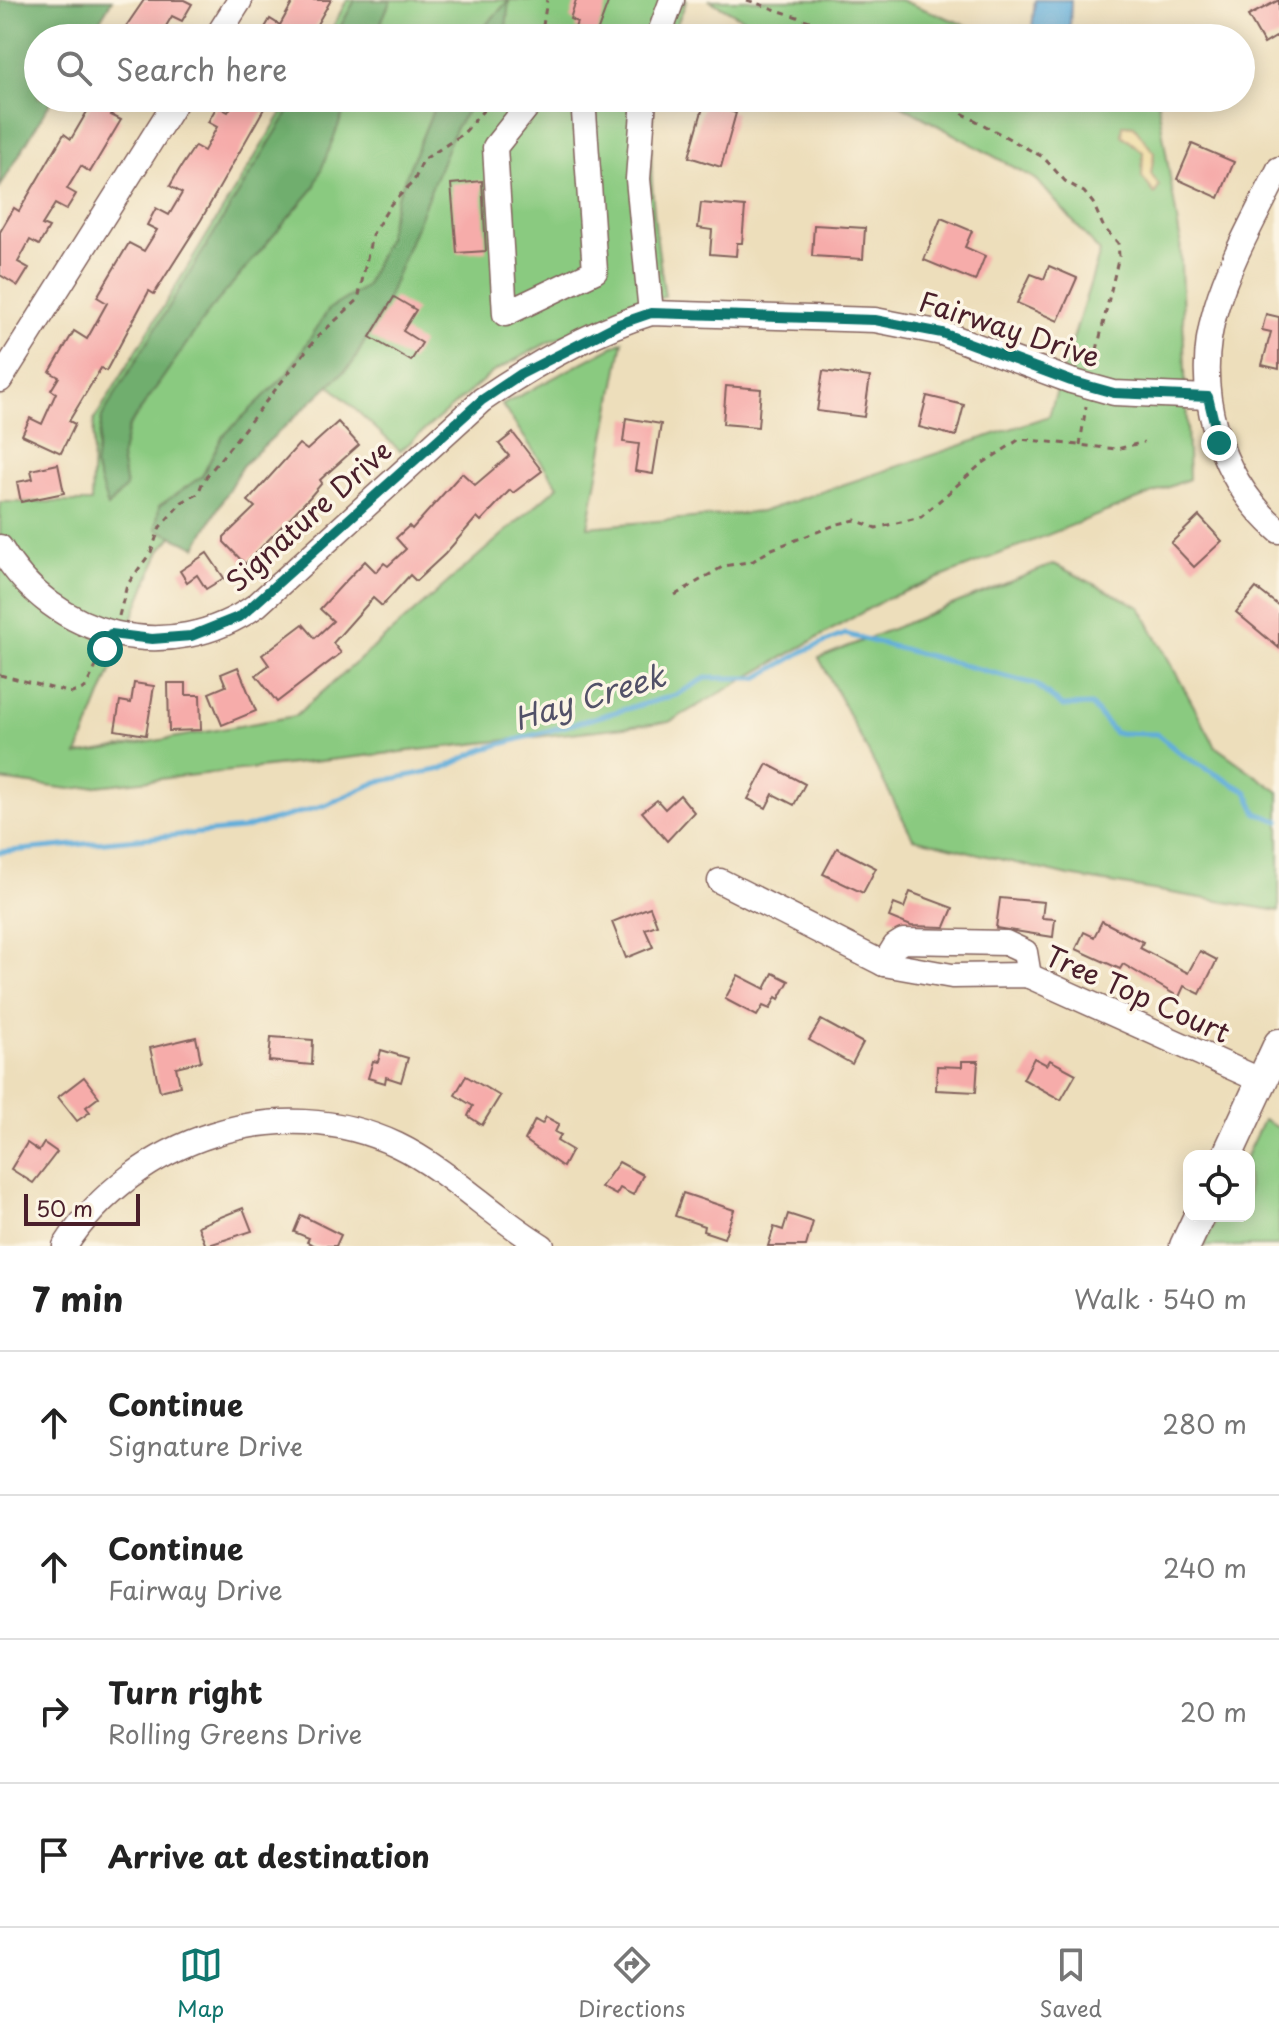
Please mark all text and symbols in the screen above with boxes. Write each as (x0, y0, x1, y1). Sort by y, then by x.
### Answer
search box (24, 24, 1255, 112)
icon: search (52, 46, 96, 90)
text: Search here (116, 46, 288, 91)
street label: Fairway Drive (914, 278, 1106, 378)
route end (1201, 425, 1237, 461)
street label: Signature Drive (216, 429, 400, 601)
route start (87, 631, 123, 667)
water label: Hay Creek (508, 651, 672, 740)
street label: Tree Top Court (1039, 933, 1237, 1053)
map controls (1183, 1150, 1255, 1222)
button: locate (1183, 1150, 1255, 1222)
scale bar (24, 1190, 140, 1226)
text: 50 m (36, 1191, 93, 1224)
text: 7 min (32, 1272, 123, 1324)
text: Walk · 540 m (1074, 1279, 1247, 1318)
text: Continue (108, 1381, 243, 1426)
icon: ahead (32, 1401, 76, 1445)
text: 280 m (1162, 1404, 1247, 1443)
text: Signature Drive (108, 1426, 303, 1465)
text: Continue (108, 1525, 243, 1570)
icon: ahead (32, 1545, 76, 1589)
text: 240 m (1163, 1548, 1247, 1587)
text: Fairway Drive (108, 1570, 283, 1609)
text: Turn right (108, 1669, 263, 1714)
icon: right (32, 1689, 76, 1733)
text: 20 m (1180, 1692, 1247, 1731)
text: Rolling Greens Drive (108, 1714, 362, 1753)
icon: arrive (32, 1833, 76, 1877)
text: Arrive at destination (108, 1833, 430, 1878)
tab: Map (177, 1943, 224, 2024)
tab: Directions (578, 1943, 685, 2024)
tab: Saved (1039, 1943, 1102, 2024)

